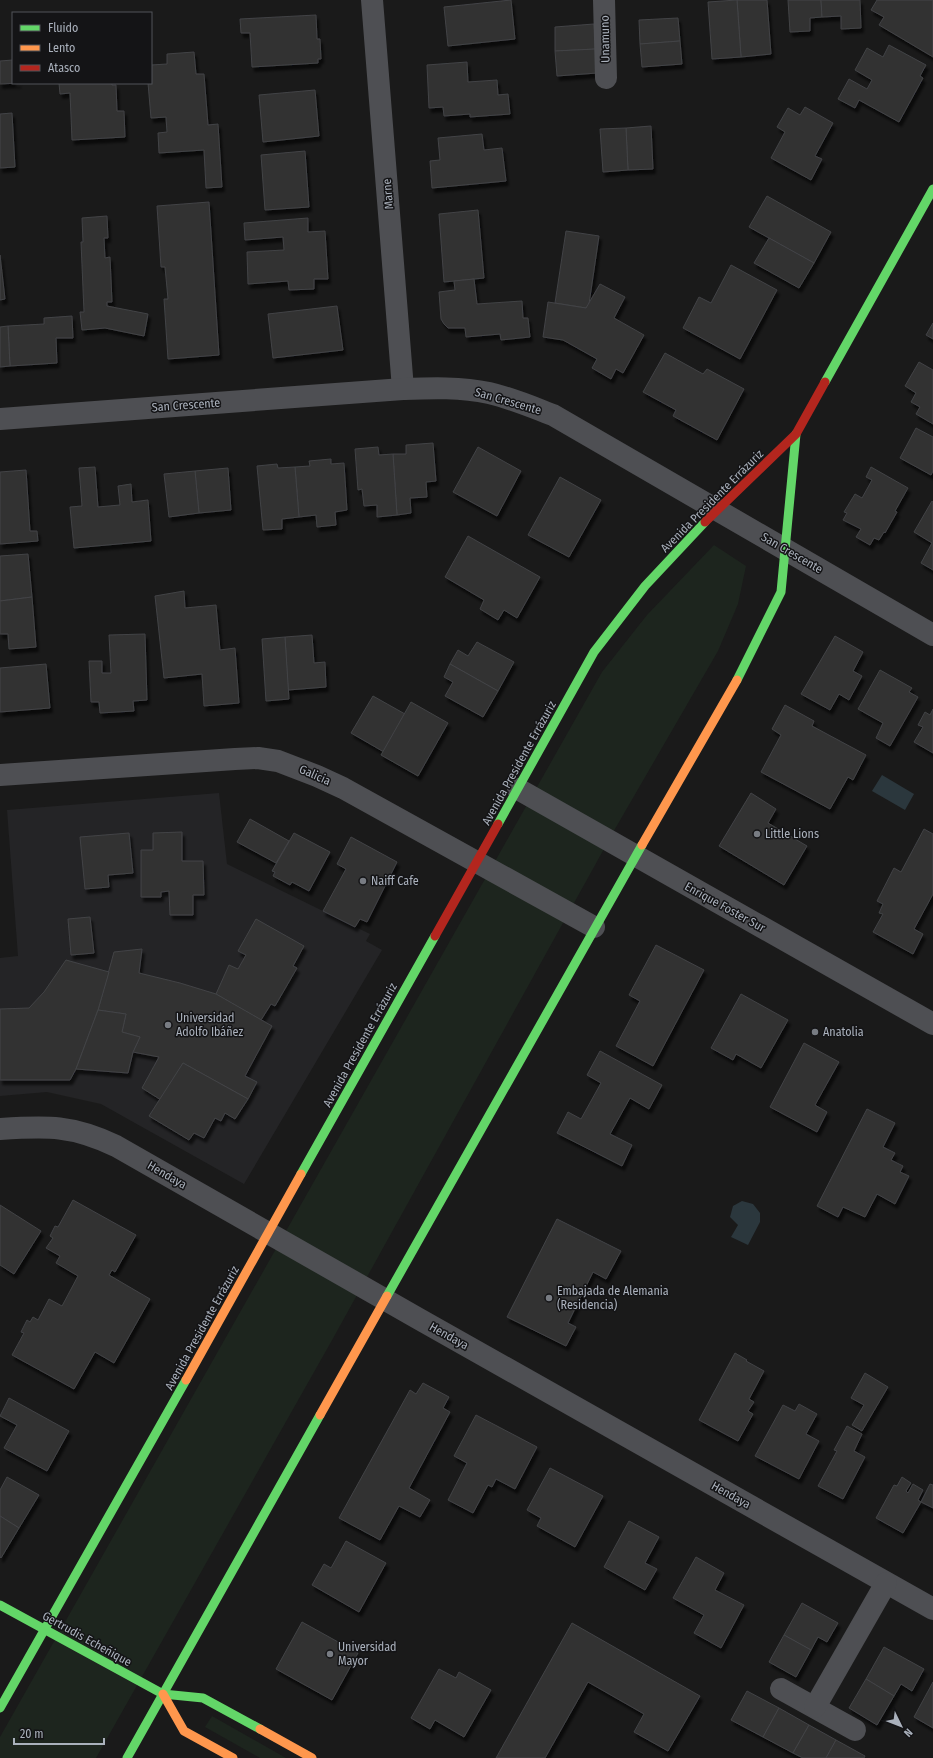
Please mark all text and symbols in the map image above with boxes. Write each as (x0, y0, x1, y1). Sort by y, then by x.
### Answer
legend (12, 12, 152, 84)
street label: Unamuno (598, 15, 612, 63)
text: Fluido (48, 21, 78, 35)
text: Lento (48, 41, 75, 55)
text: Atasco (48, 61, 80, 75)
street label: Marne (380, 178, 396, 210)
street label: San Crescente (473, 385, 543, 417)
street label: San Crescente (151, 396, 221, 414)
street label: Avenida Presidente Errázuriz (658, 447, 766, 555)
street label: San Crescente (759, 530, 825, 576)
street label: Avenida Presidente Errázuriz (479, 698, 559, 827)
street label: Galicia (297, 762, 333, 788)
place label: Little Lions (765, 827, 819, 841)
marker: Little Lions (752, 829, 762, 839)
place label: Naiff Cafe (371, 874, 419, 888)
marker: Naiff Cafe (358, 876, 368, 886)
street label: Enrique Foster Sur (682, 879, 768, 935)
street label: Avenida Presidente Errázuriz (320, 980, 400, 1109)
place label: Universidad Adolfo Ibáñez (176, 1011, 243, 1039)
marker: Universidad Adolfo Ibáñez (163, 1020, 173, 1030)
place label: Anatolia (823, 1025, 864, 1039)
marker: Anatolia (810, 1027, 820, 1037)
street label: Hendaya (145, 1158, 189, 1192)
street label: Avenida Presidente Errázuriz (162, 1263, 242, 1392)
place label: Embajada de Alemania (Residencia) (557, 1284, 669, 1312)
marker: Embajada de Alemania (Residencia) (544, 1293, 554, 1303)
street label: Hendaya (427, 1320, 471, 1353)
street label: Hendaya (709, 1479, 753, 1512)
street label: Gertrudis Echeñique (40, 1609, 134, 1669)
place label: Universidad Mayor (338, 1640, 397, 1668)
marker: Universidad Mayor (325, 1649, 335, 1659)
north arrow (881, 1706, 921, 1746)
scale bar (14, 1720, 104, 1746)
text: N (901, 1726, 915, 1739)
text: 20 m (20, 1727, 44, 1741)

